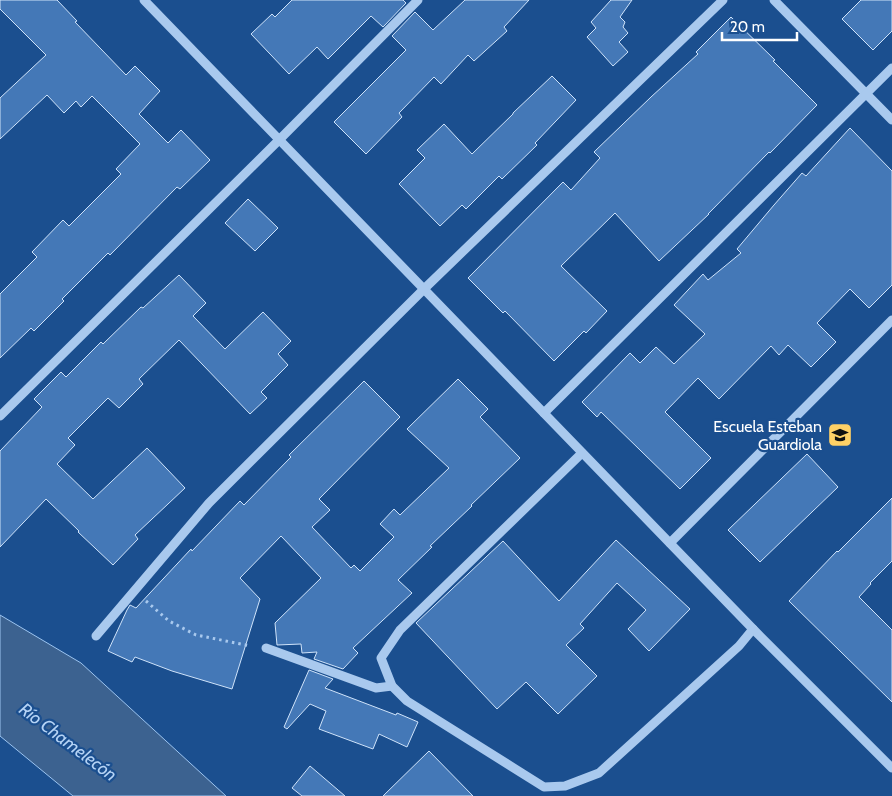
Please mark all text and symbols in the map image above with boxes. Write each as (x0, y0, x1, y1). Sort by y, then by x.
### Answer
scale bar (722, 10, 797, 42)
text: 20 m (730, 18, 765, 36)
place label: Escuela Esteban Guardiola (713, 417, 822, 454)
school or university icon: Escuela Esteban Guardiola (827, 422, 853, 448)
water label: Río Chamelecón (15, 698, 121, 786)

